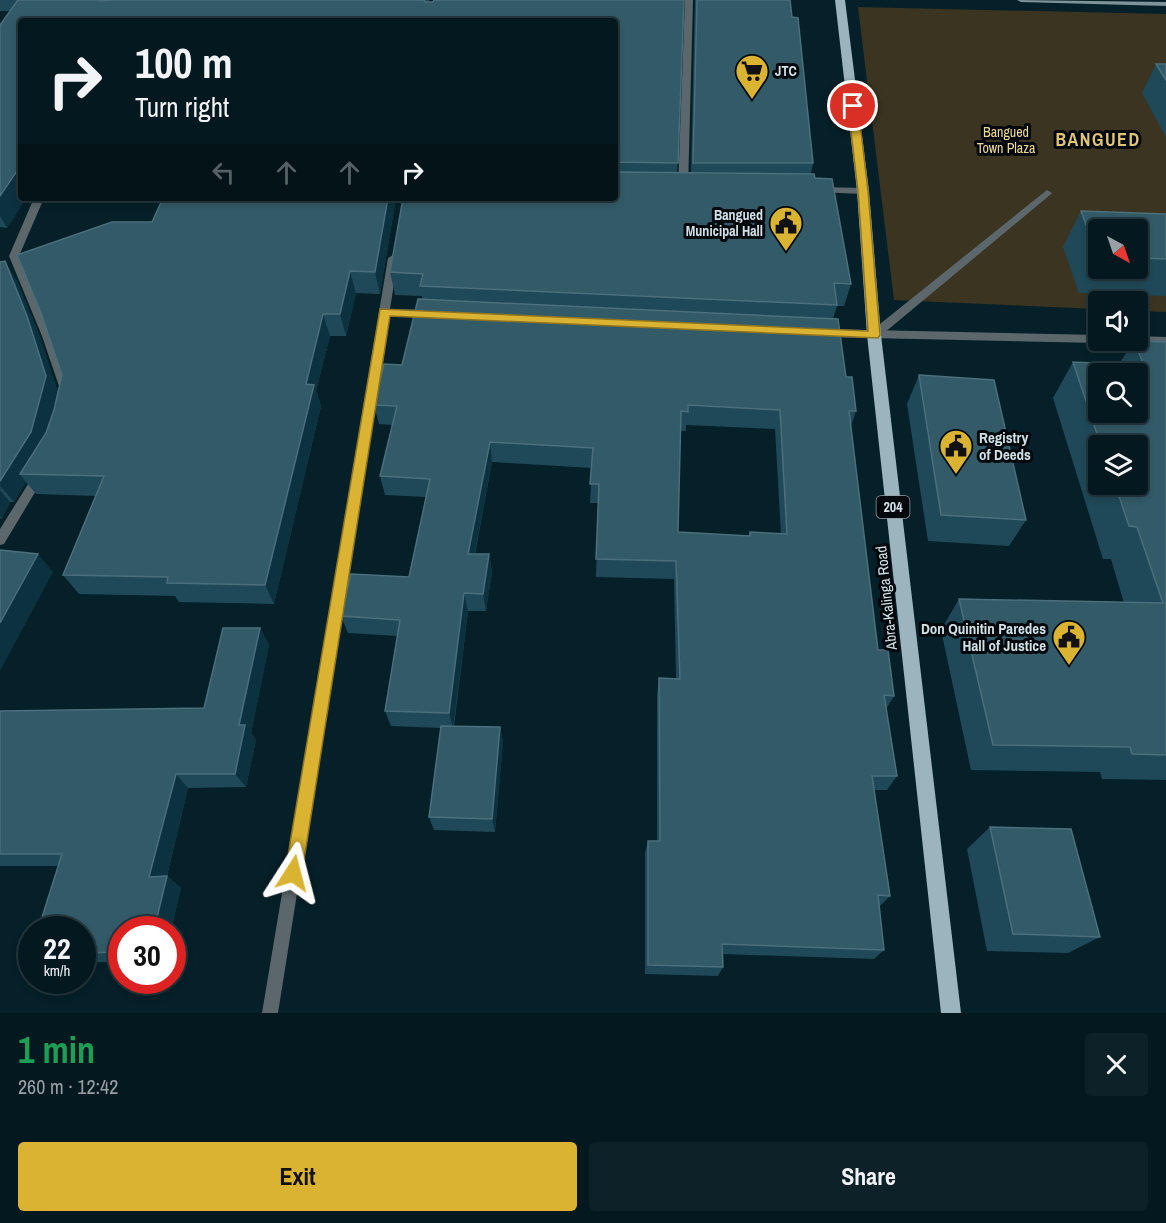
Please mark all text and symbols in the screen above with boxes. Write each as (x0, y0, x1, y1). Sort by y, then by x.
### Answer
text: 100 m (135, 35, 233, 91)
icon: right (36, 42, 114, 120)
supermarket icon: JTC (734, 53, 770, 100)
place label: JTC (775, 62, 797, 80)
pin (827, 80, 878, 131)
text: Turn right (135, 89, 229, 125)
icon: arrive (836, 89, 869, 122)
park label: Bangued Town Plaza (977, 123, 1036, 157)
district label: BANGUED (1055, 127, 1141, 152)
icon: left (207, 156, 240, 189)
icon: ahead (270, 156, 303, 189)
icon: ahead (333, 156, 366, 189)
icon: right (396, 156, 429, 189)
public building icon: Bangued Municipal Hall (768, 205, 804, 252)
place label: Bangued Municipal Hall (686, 206, 763, 240)
north arrow (1088, 219, 1148, 279)
map controls (1088, 219, 1148, 495)
button: sound (1088, 291, 1148, 351)
button: search (1088, 363, 1148, 423)
place label: Registry of Deeds (979, 427, 1031, 465)
public building icon: Registry of Deeds (938, 428, 974, 475)
button: layers (1088, 435, 1148, 495)
road number: 204 (876, 496, 910, 518)
street label: Abra-Kalinga Road (870, 545, 902, 652)
place label: Don Quinitin Paredes Hall of Justice (921, 618, 1046, 656)
public building icon: Don Quinitin Paredes Hall of Justice (1051, 619, 1087, 666)
position arrow (261, 841, 325, 905)
speed limit sign: 30 (108, 916, 186, 994)
text: 22 (43, 928, 71, 968)
text: km/h (44, 960, 70, 981)
text: 1 min (18, 1026, 95, 1074)
button: close (1085, 1033, 1148, 1096)
text: 260 m · 12:42 (18, 1073, 118, 1100)
button: Exit (18, 1142, 577, 1211)
button: Share (589, 1142, 1148, 1211)

